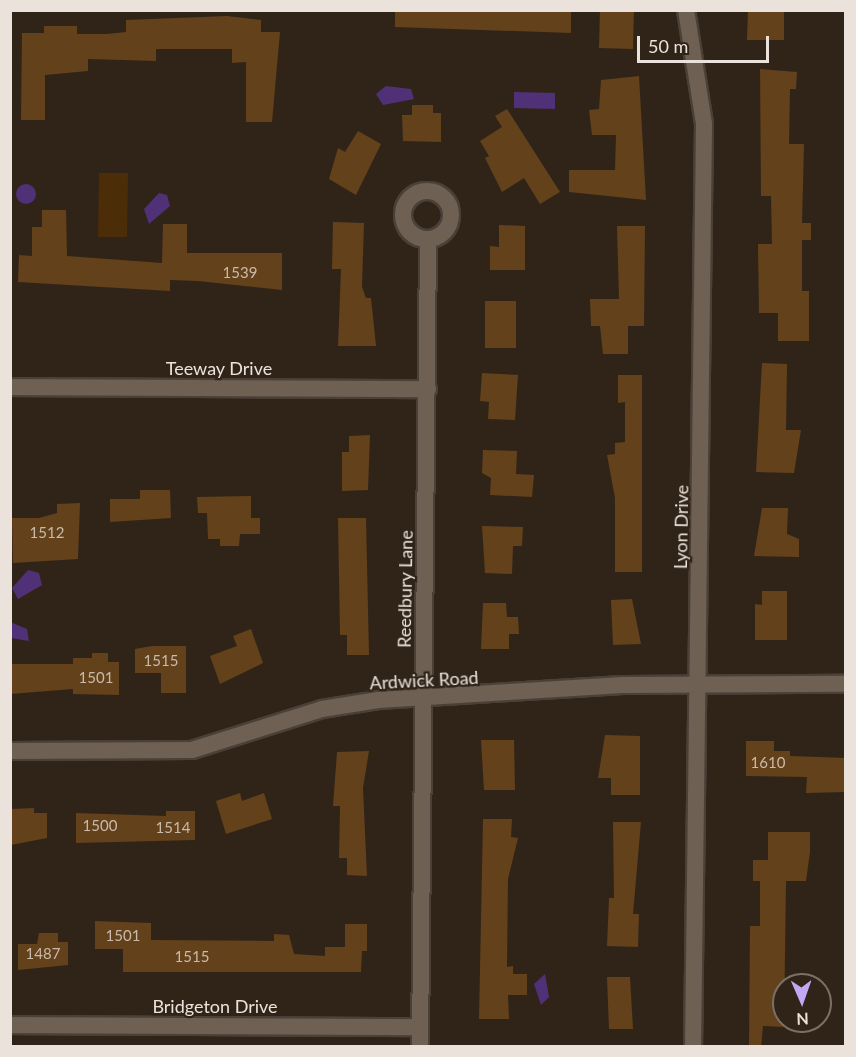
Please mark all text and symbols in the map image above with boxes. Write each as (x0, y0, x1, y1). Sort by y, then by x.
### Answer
scale bar (640, 24, 772, 62)
text: 50 m (648, 35, 688, 57)
house number: 1539 (223, 264, 257, 282)
street label: Teeway Drive (166, 357, 272, 379)
street label: Lyon Drive (669, 485, 693, 569)
house number: 1512 (30, 524, 64, 542)
street label: Reedbury Lane (393, 530, 417, 648)
house number: 1515 (144, 652, 178, 670)
street label: Ardwick Road (369, 666, 479, 694)
house number: 1501 (79, 669, 113, 687)
house number: 1610 (751, 754, 785, 772)
house number: 1500 (83, 817, 117, 835)
house number: 1514 (156, 819, 190, 837)
house number: 1501 (106, 927, 140, 945)
house number: 1487 (26, 945, 60, 963)
house number: 1515 (175, 948, 209, 966)
north arrow (772, 973, 832, 1033)
street label: Bridgeton Drive (152, 995, 278, 1017)
text: N (796, 1010, 809, 1029)

